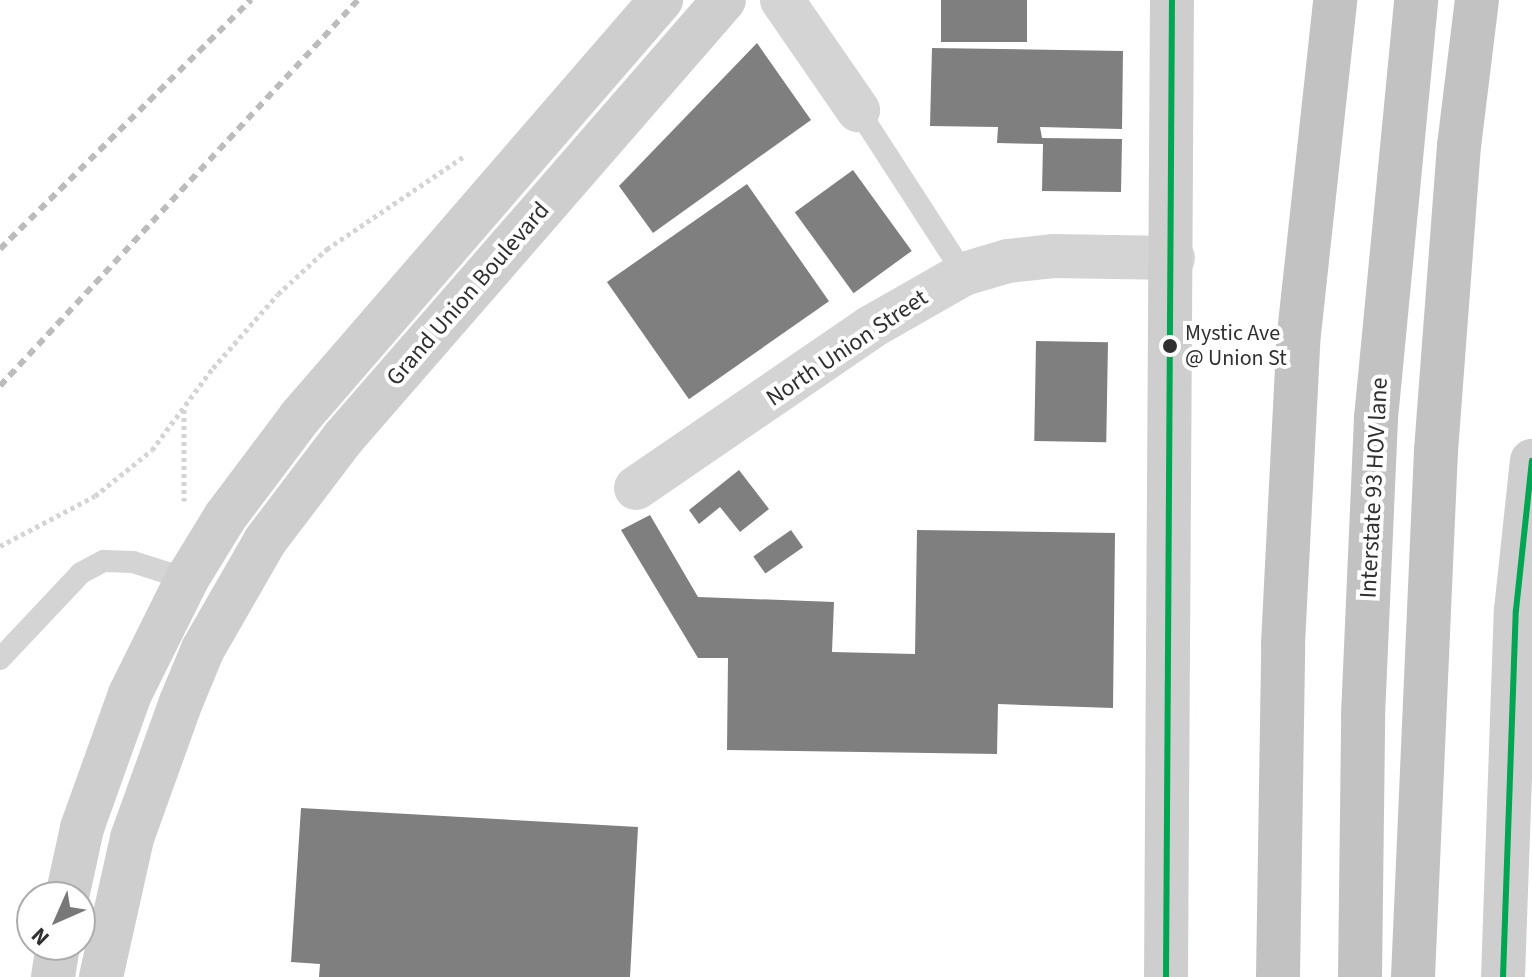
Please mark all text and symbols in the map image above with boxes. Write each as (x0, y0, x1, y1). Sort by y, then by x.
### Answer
street label: Grand Union Boulevard (380, 196, 556, 392)
street label: North Union Street (761, 283, 933, 413)
place label: Mystic Ave @ Union St (1185, 320, 1287, 372)
marker: Mystic Ave @ Union St (1162, 338, 1178, 354)
street label: Interstate 93 HOV lane (1354, 377, 1394, 599)
north arrow (16, 881, 96, 961)
text: N (24, 920, 57, 953)

